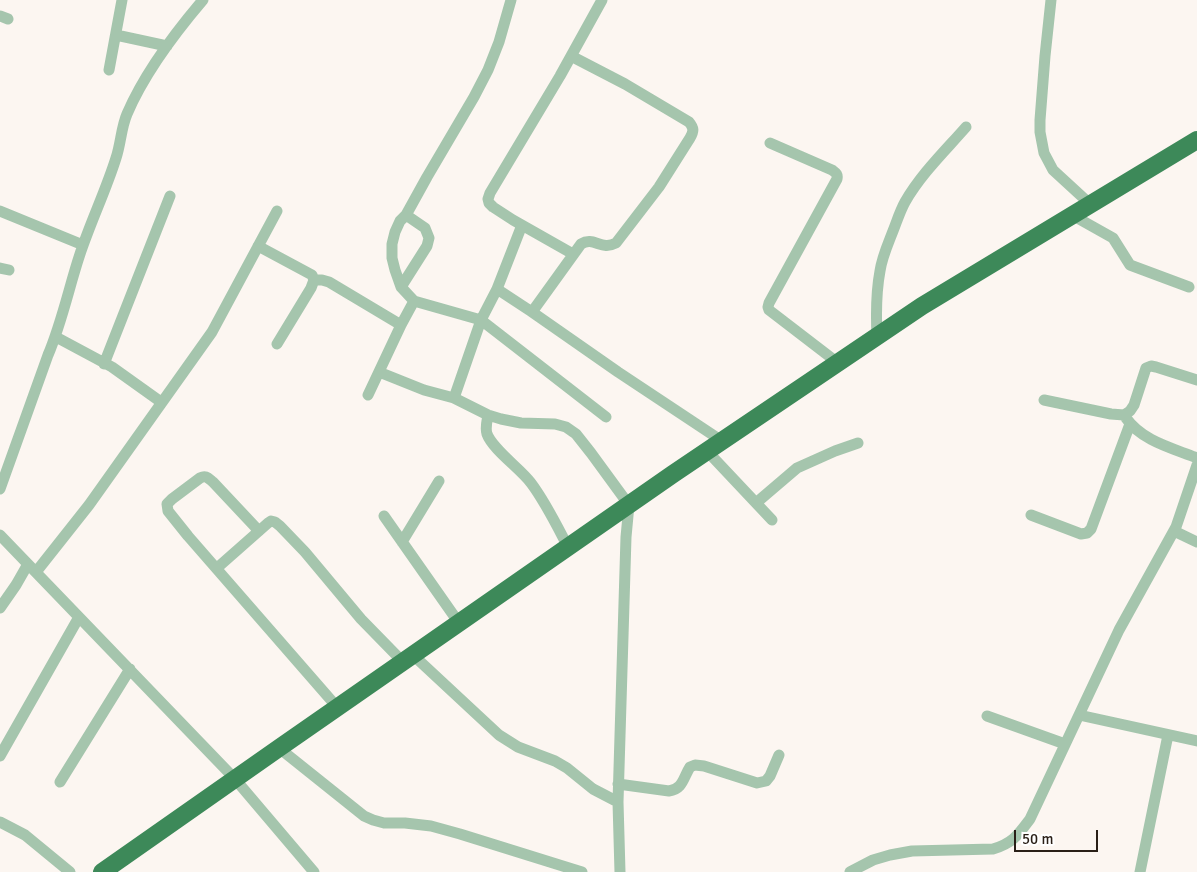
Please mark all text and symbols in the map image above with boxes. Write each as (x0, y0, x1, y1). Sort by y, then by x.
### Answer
scale bar (1017, 820, 1101, 852)
text: 50 m (1022, 830, 1053, 848)

